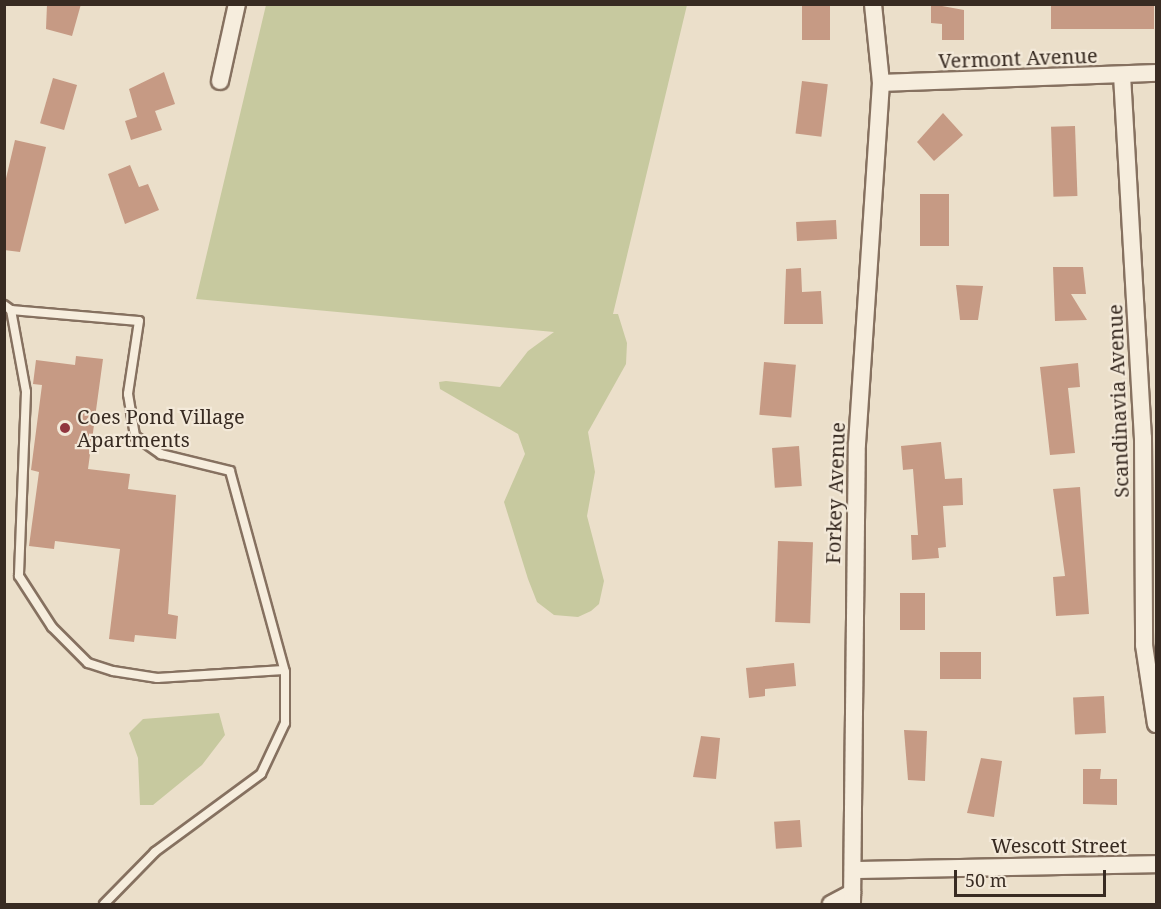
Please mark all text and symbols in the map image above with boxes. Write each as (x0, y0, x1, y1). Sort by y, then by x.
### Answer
street label: Vermont Avenue (938, 43, 1098, 73)
street label: Scandinavia Avenue (1103, 304, 1133, 498)
place label: Coes Pond Village Apartments (77, 404, 245, 451)
marker: Coes Pond Village Apartments (58, 421, 72, 435)
street label: Forkey Avenue (821, 422, 849, 564)
street label: Wescott Street (991, 833, 1127, 857)
scale bar (957, 858, 1108, 896)
text: 50 m (965, 868, 1007, 892)

